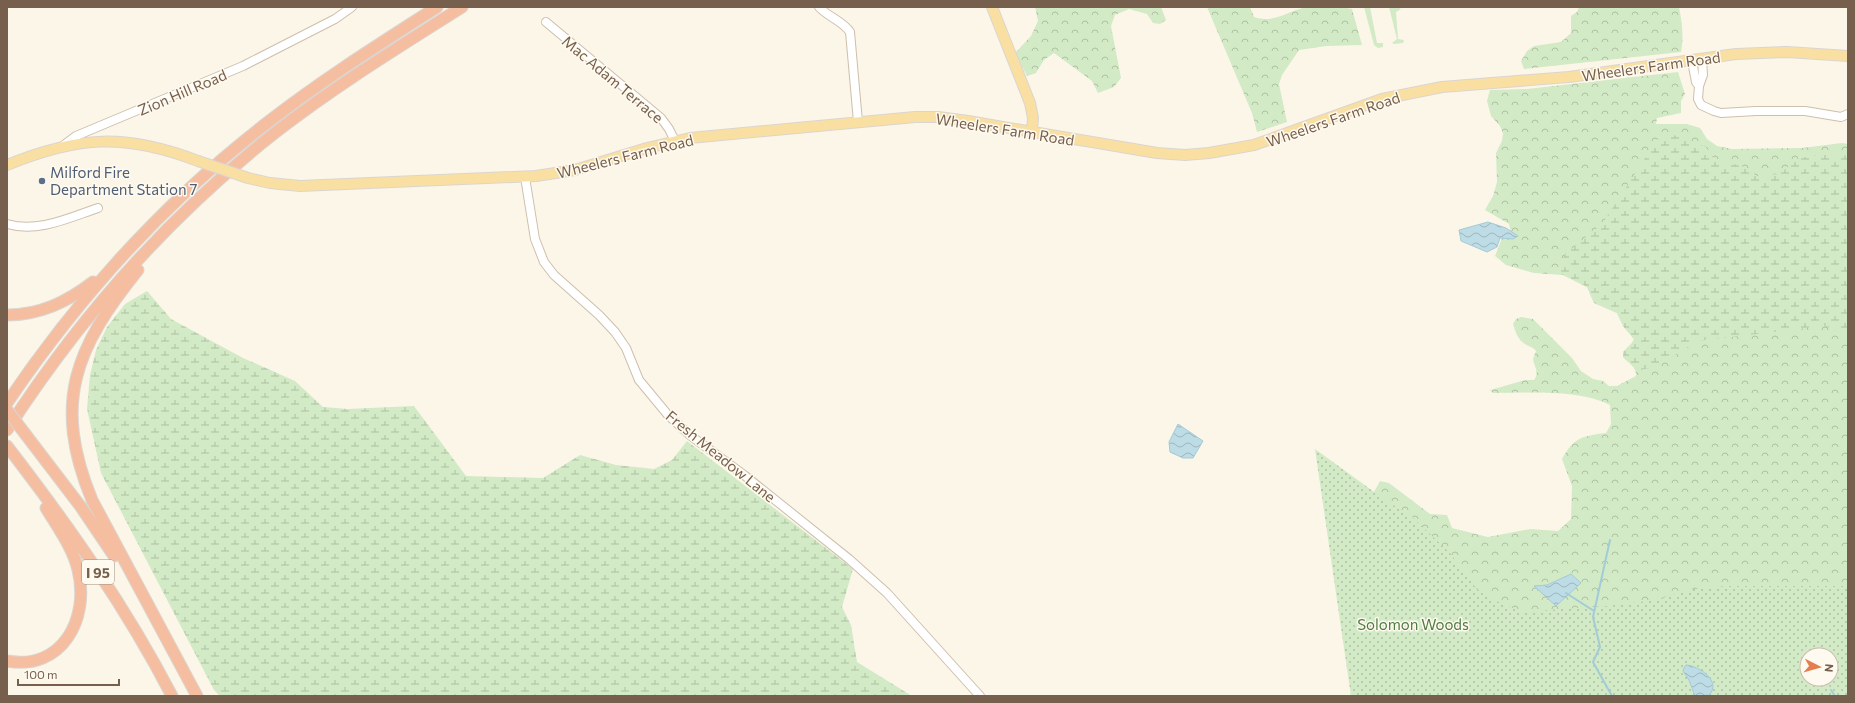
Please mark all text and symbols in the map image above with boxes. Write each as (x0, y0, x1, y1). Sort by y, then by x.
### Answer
street label: Mac Adam Terrace (559, 32, 667, 127)
street label: Wheelers Farm Road (1580, 47, 1722, 85)
street label: Zion Hill Road (135, 65, 229, 119)
street label: Wheelers Farm Road (1264, 88, 1402, 150)
street label: Wheelers Farm Road (934, 109, 1076, 149)
street label: Wheelers Farm Road (555, 130, 695, 182)
place label: Milford Fire Department Station 7 (50, 163, 198, 198)
marker: Milford Fire Department Station 7 (37, 176, 47, 186)
street label: Fresh Meadow Lane (663, 406, 779, 506)
road number: I 95 (82, 560, 114, 584)
park label: Solomon Woods (1357, 615, 1469, 633)
north arrow (1799, 647, 1839, 687)
scale bar (18, 661, 119, 687)
text: N (1823, 663, 1836, 673)
text: 100 m (24, 667, 58, 681)

